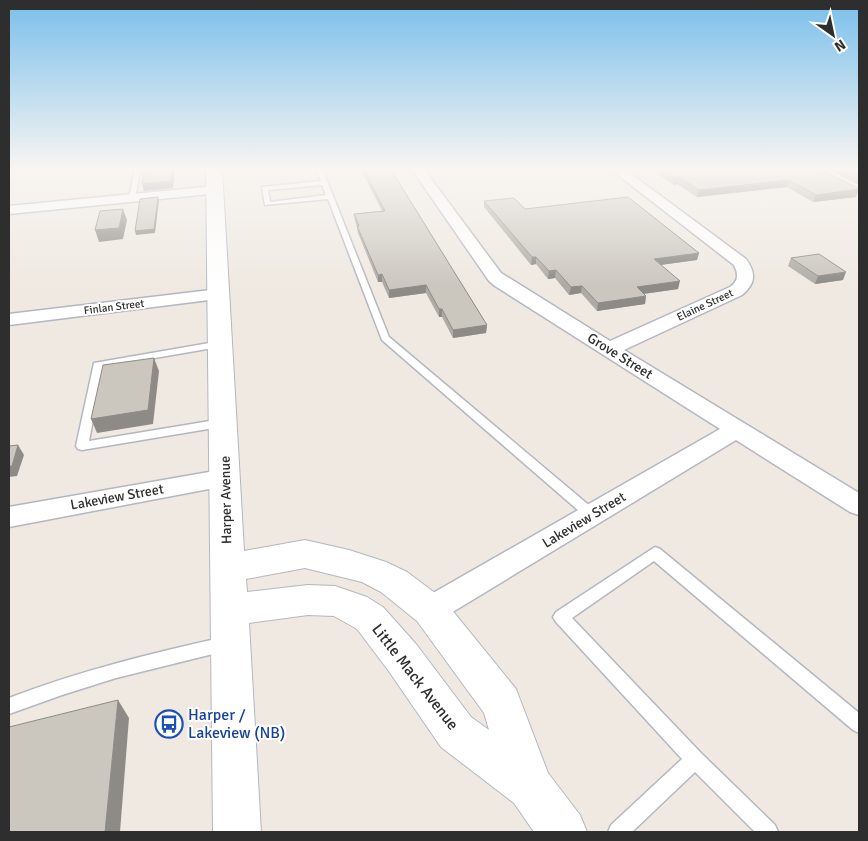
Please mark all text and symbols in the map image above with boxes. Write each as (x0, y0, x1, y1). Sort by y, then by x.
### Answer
north arrow (808, 10, 858, 60)
text: N (831, 36, 849, 55)
street label: Elaine Street (675, 286, 735, 324)
street label: Finlan Street (83, 297, 145, 317)
street label: Grove Street (584, 329, 656, 383)
street label: Harper Avenue (217, 456, 235, 544)
street label: Lakeview Street (69, 480, 165, 514)
street label: Lakeview Street (539, 488, 629, 552)
street label: Little Mack Avenue (367, 620, 463, 734)
place label: Harper / Lakeview (NB) (188, 705, 285, 743)
bus stop icon: Harper / Lakeview (NB) (154, 709, 184, 739)

